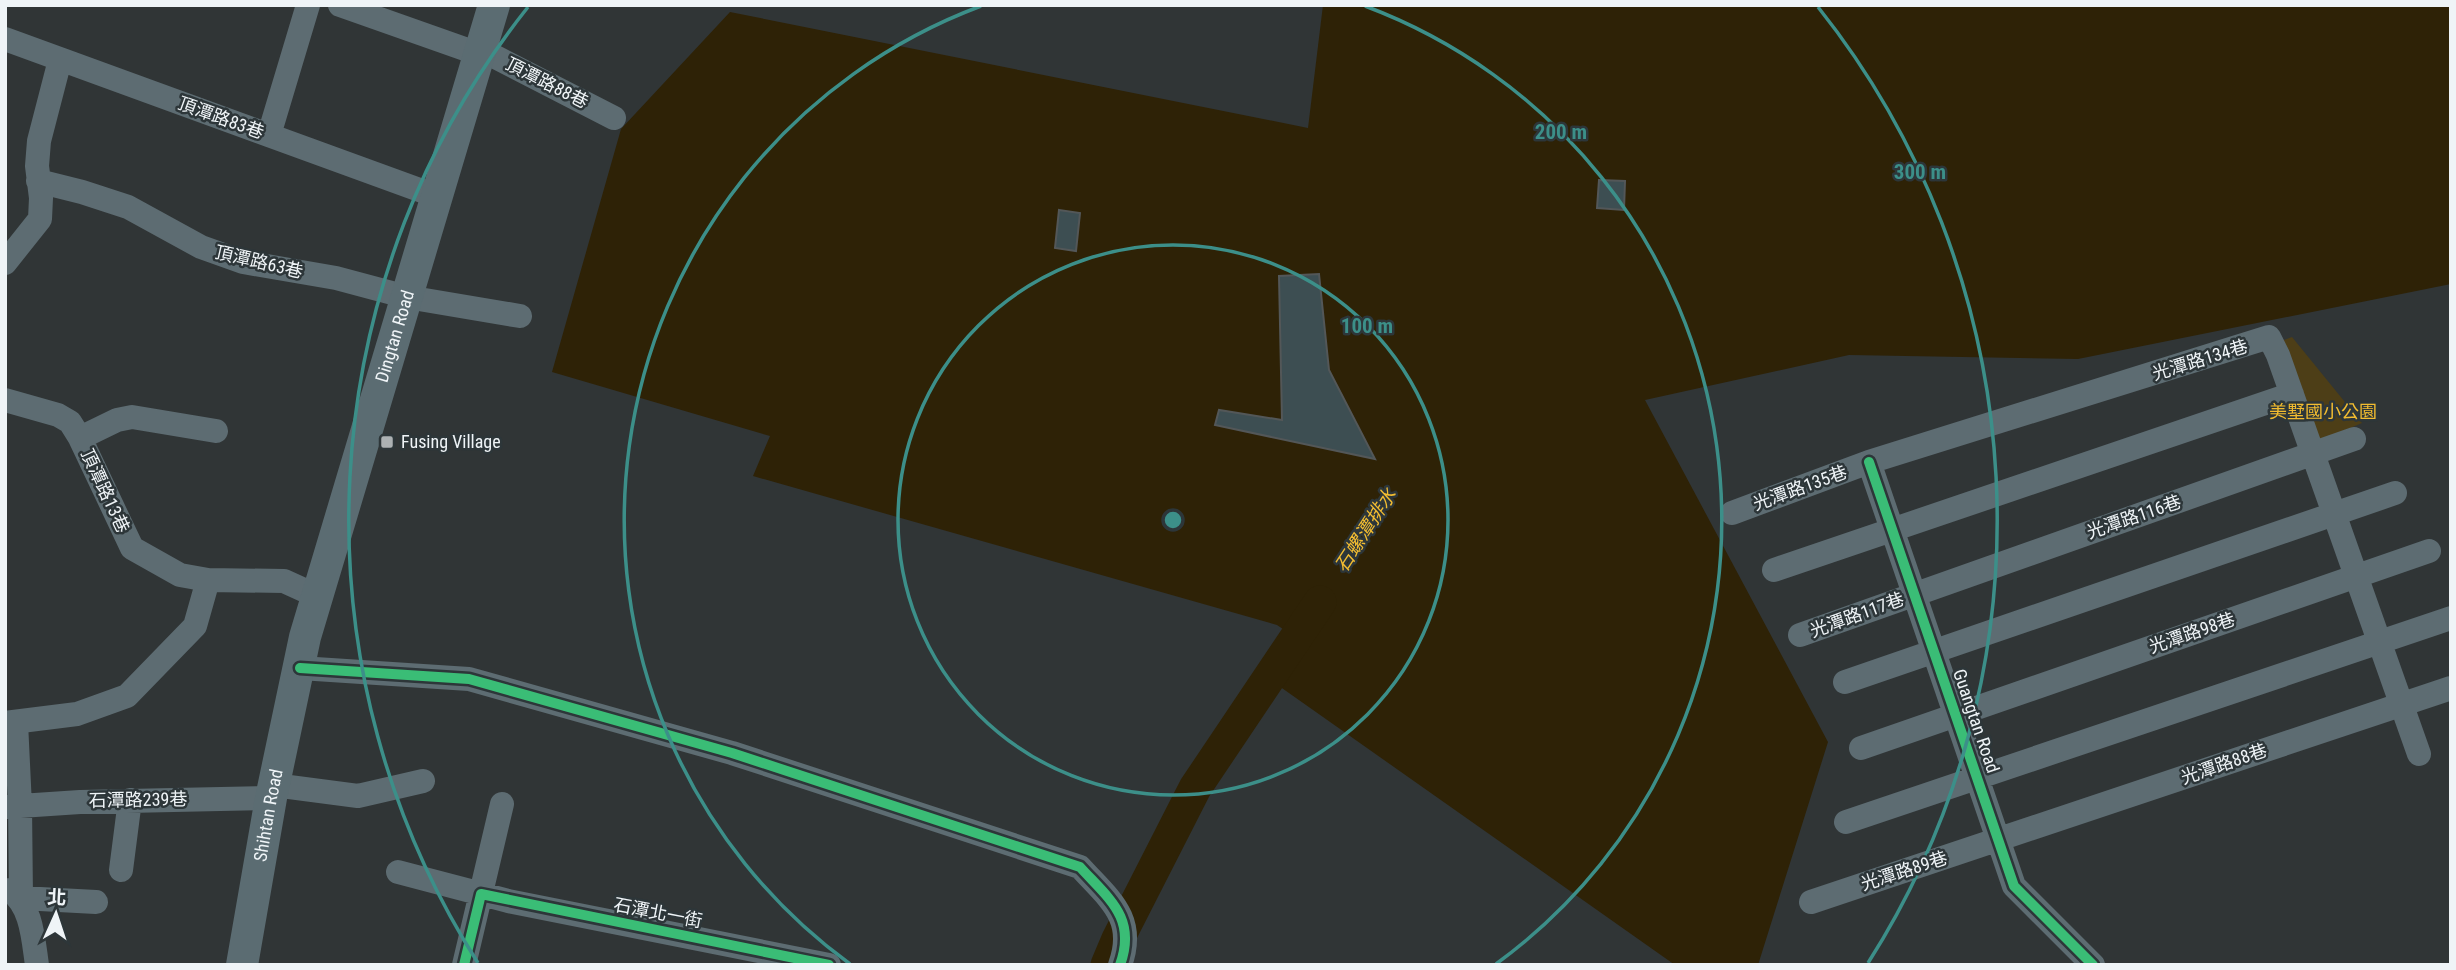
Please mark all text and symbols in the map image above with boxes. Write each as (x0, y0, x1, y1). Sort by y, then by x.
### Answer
street label: 頂潭路88巷 (502, 53, 592, 112)
street label: 頂潭路83巷 (175, 92, 267, 143)
text: 200 m (1535, 120, 1587, 144)
text: 300 m (1894, 160, 1946, 184)
street label: 頂潭路63巷 (213, 241, 305, 282)
street label: Dingtan Road (371, 288, 418, 385)
text: 100 m (1341, 314, 1393, 338)
street label: 光潭路134巷 (2150, 335, 2250, 384)
park label: 美墅國小公園 (2269, 401, 2377, 422)
place label: Fusing Village (401, 431, 501, 452)
marker: Fusing Village (379, 434, 395, 450)
street label: 頂潭路13巷 (77, 446, 134, 536)
street label: 光潭路135巷 (1750, 461, 1850, 514)
water label: 石螺潭排水 (1330, 483, 1401, 576)
street label: 光潭路116巷 (2084, 491, 2184, 543)
centre of rings (1161, 508, 1185, 532)
street label: 光潭路117巷 (1807, 588, 1907, 641)
street label: 光潭路98巷 (2146, 608, 2238, 657)
street label: Guangtan Road (1949, 666, 2004, 776)
street label: 光潭路88巷 (2178, 739, 2270, 788)
street label: Shihtan Road (249, 767, 287, 863)
street label: 石潭路239巷 (88, 788, 188, 811)
street label: 光潭路89巷 (1858, 847, 1950, 894)
north arrow (21, 879, 91, 949)
text: 北 (47, 886, 67, 910)
street label: 石潭北一街 (612, 894, 704, 931)

